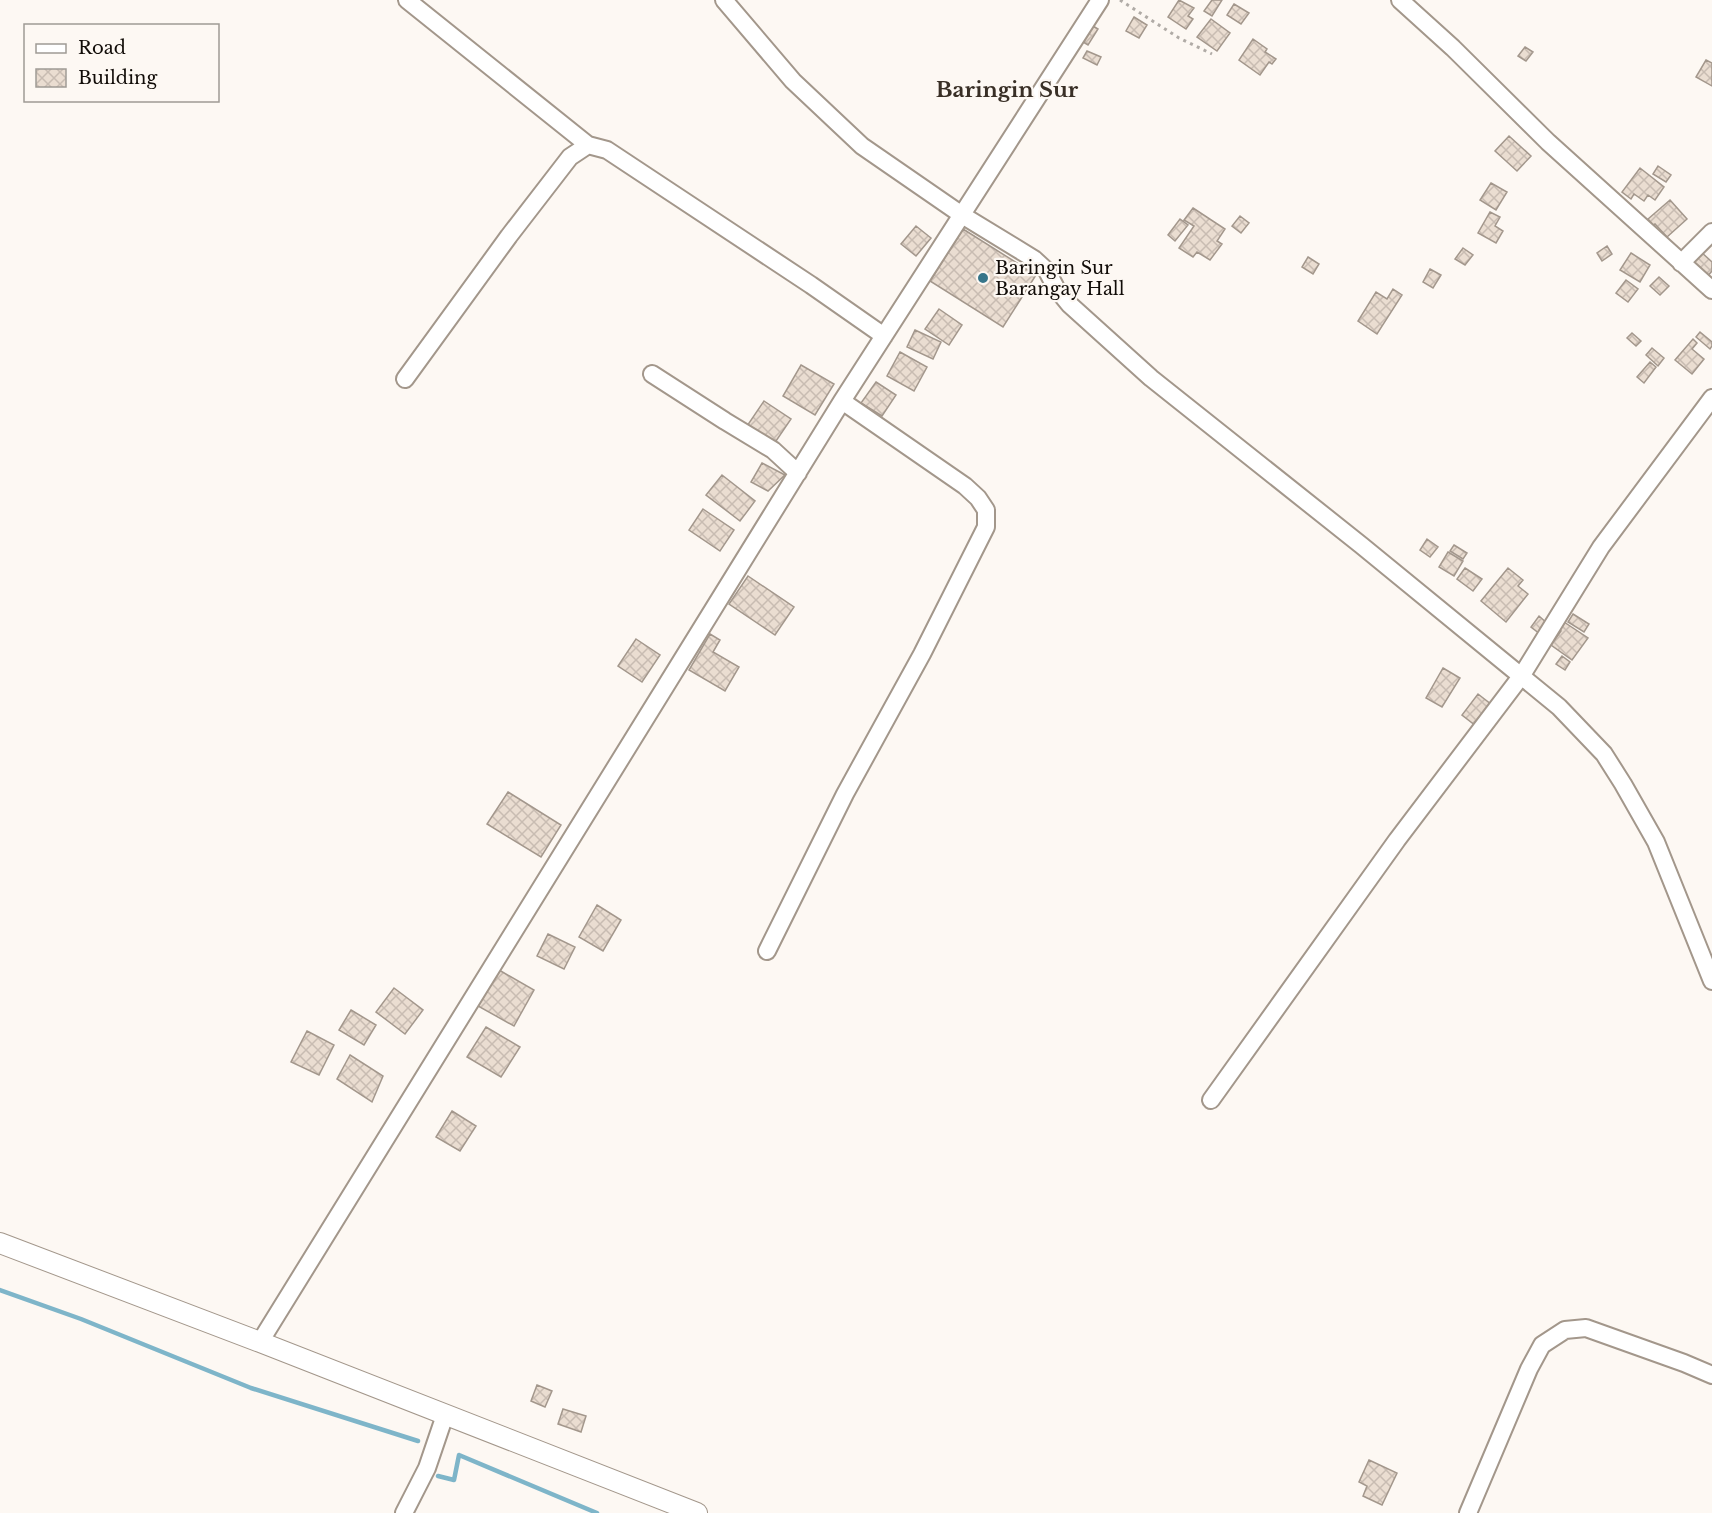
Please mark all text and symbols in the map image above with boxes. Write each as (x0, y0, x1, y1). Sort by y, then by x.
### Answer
legend (24, 24, 219, 102)
text: Road (78, 37, 126, 59)
text: Building (78, 67, 157, 89)
district label: Baringin Sur (936, 77, 1079, 103)
place label: Baringin Sur Barangay Hall (995, 257, 1125, 300)
marker: Baringin Sur Barangay Hall (976, 271, 990, 285)

